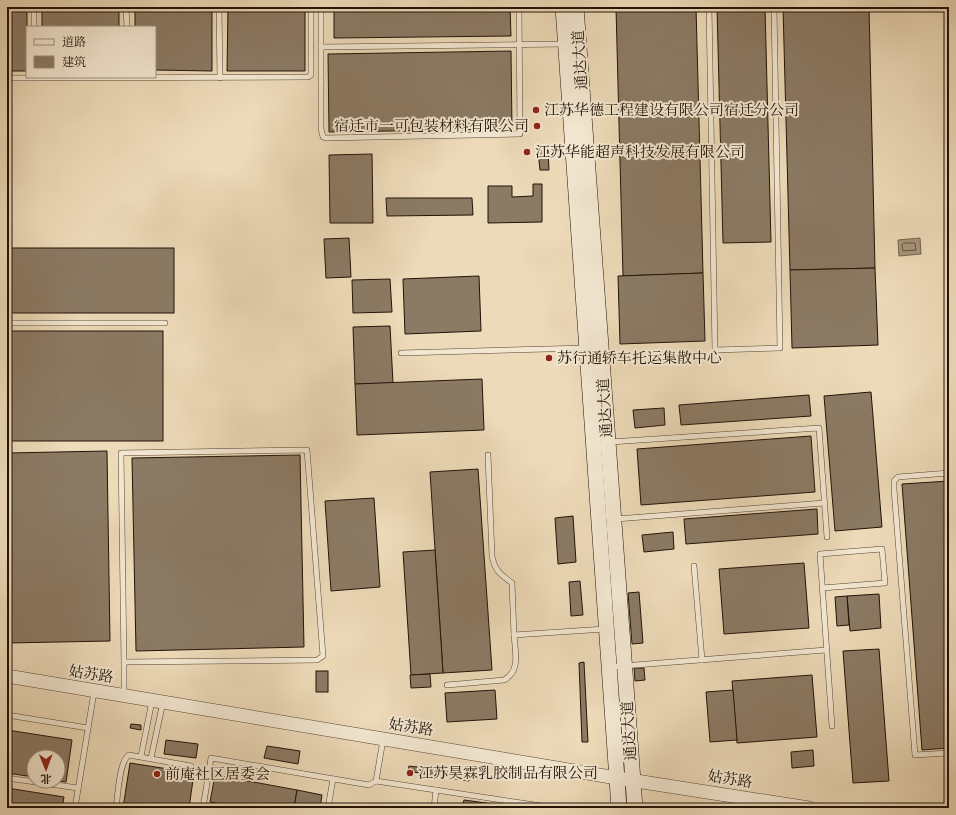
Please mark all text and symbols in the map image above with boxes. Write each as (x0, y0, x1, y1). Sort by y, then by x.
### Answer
legend (26, 26, 156, 78)
street label: 通达大道 (568, 29, 591, 91)
text: 道路 (62, 34, 86, 50)
text: 建筑 (62, 54, 86, 70)
place label: 江苏华德工程建设有限公司宿迁分公司 (544, 100, 799, 119)
marker: 江苏华德工程建设有限公司宿迁分公司 (531, 105, 541, 115)
place label: 宿迁市一可包装材料有限公司 (334, 116, 529, 135)
marker: 宿迁市一可包装材料有限公司 (532, 121, 542, 131)
place label: 江苏华能超声科技发展有限公司 (535, 142, 745, 161)
marker: 江苏华能超声科技发展有限公司 (522, 147, 532, 157)
place label: 苏行通轿车托运集散中心 (557, 348, 722, 367)
marker: 苏行通轿车托运集散中心 (544, 353, 554, 363)
street label: 通达大道 (593, 377, 616, 439)
street label: 姑苏路 (67, 661, 115, 686)
street label: 通达大道 (617, 700, 640, 762)
street label: 姑苏路 (387, 714, 435, 739)
north arrow (26, 749, 66, 789)
place label: 江苏昊霖乳胶制品有限公司 (418, 763, 598, 782)
place label: 前庵社区居委会 (165, 764, 270, 783)
street label: 姑苏路 (706, 766, 754, 791)
marker: 江苏昊霖乳胶制品有限公司 (405, 768, 415, 778)
marker: 前庵社区居委会 (152, 769, 162, 779)
text: 北 (41, 772, 52, 786)

